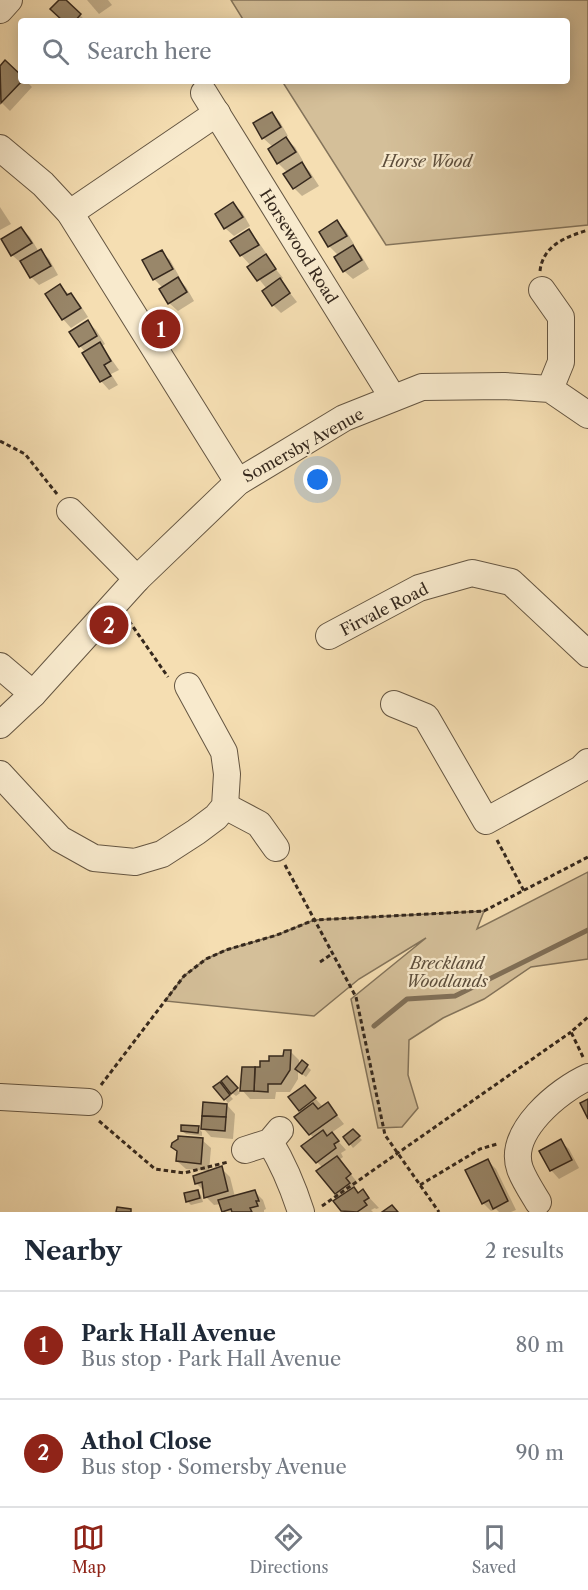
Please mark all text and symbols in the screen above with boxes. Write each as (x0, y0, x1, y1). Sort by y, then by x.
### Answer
search box (18, 18, 570, 84)
icon: search (39, 35, 72, 68)
text: Search here (87, 38, 212, 65)
park label: Horse Wood (380, 151, 473, 171)
street label: Horsewood Road (256, 185, 342, 307)
pin: 1 (142, 306, 180, 352)
street label: Somersby Avenue (239, 403, 367, 487)
your location (303, 465, 332, 494)
street label: Firvale Road (337, 578, 432, 640)
pin: 2 (90, 602, 128, 648)
park label: Breckland Woodlands (406, 953, 488, 991)
text: Nearby (24, 1235, 122, 1267)
text: 2 results (485, 1239, 564, 1263)
text: Park Hall Avenue (81, 1320, 276, 1347)
text: 1 (39, 1333, 48, 1357)
text: 80 m (516, 1333, 564, 1357)
text: Bus stop · Park Hall Avenue (81, 1347, 341, 1371)
text: Athol Close (81, 1428, 212, 1455)
text: 2 (38, 1441, 49, 1465)
text: 90 m (516, 1441, 564, 1465)
text: Bus stop · Somersby Avenue (81, 1455, 347, 1479)
tab: Map (72, 1521, 106, 1577)
tab: Directions (249, 1521, 328, 1577)
tab: Saved (472, 1521, 516, 1577)

